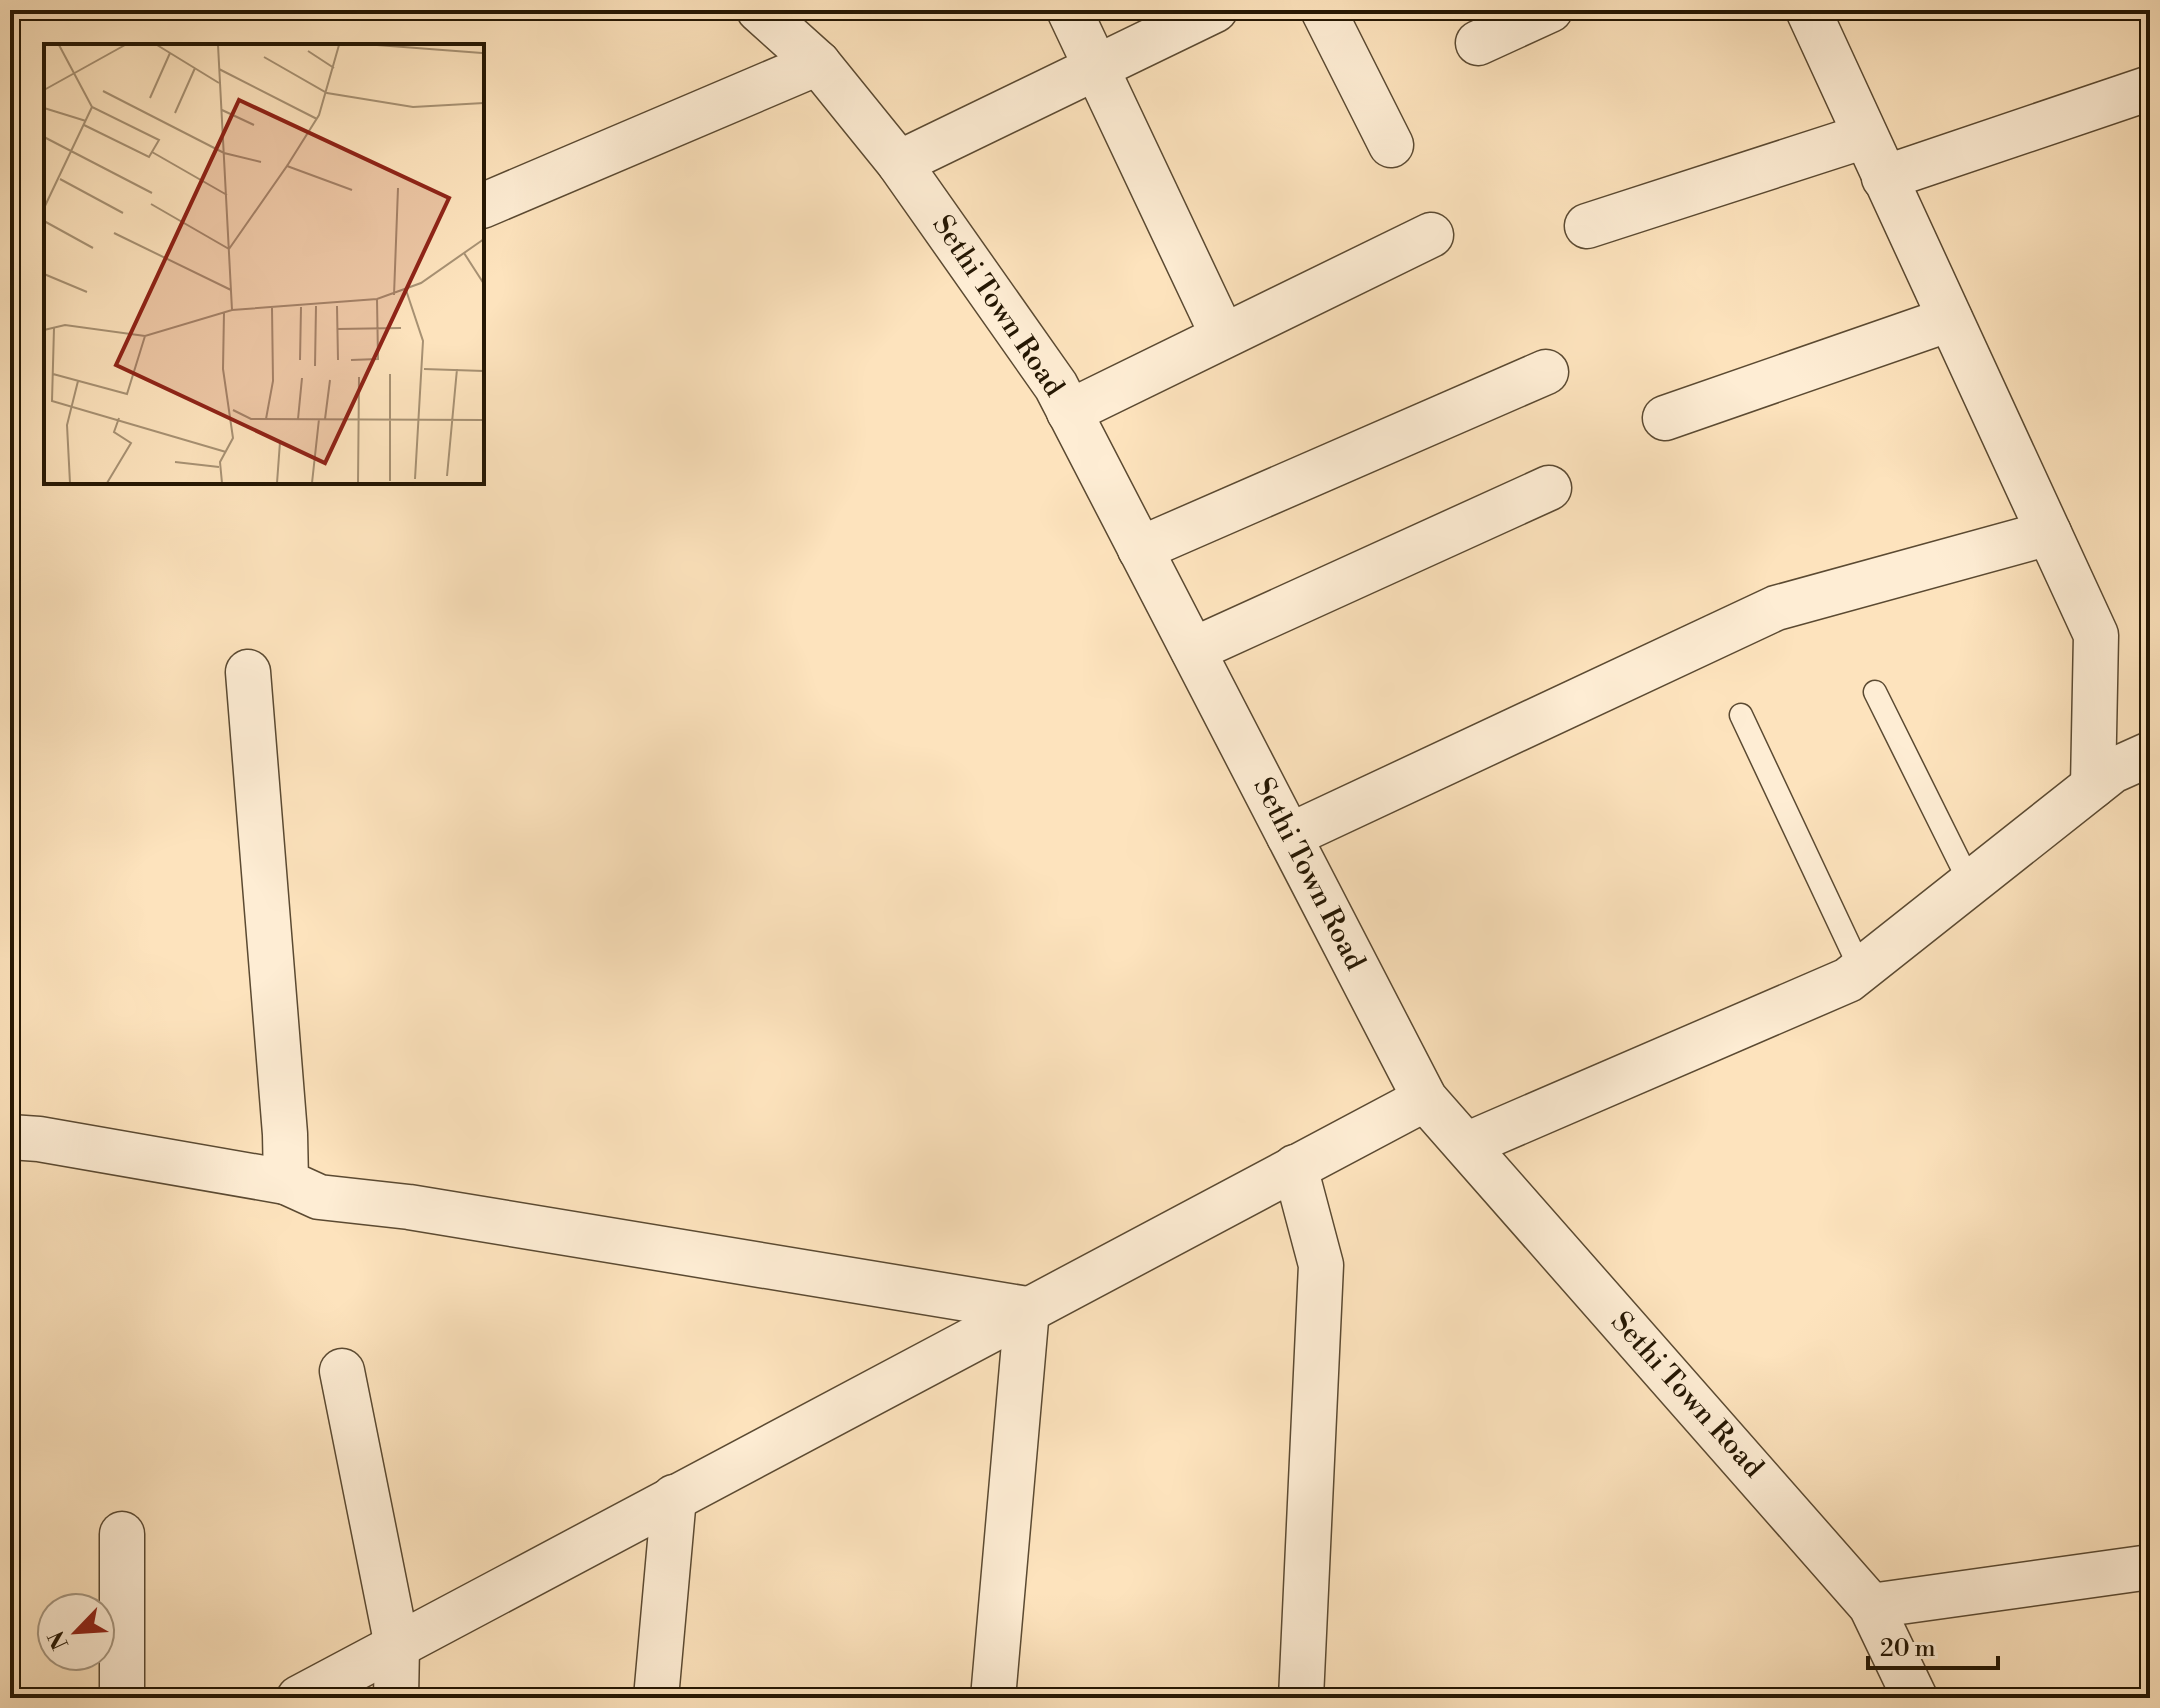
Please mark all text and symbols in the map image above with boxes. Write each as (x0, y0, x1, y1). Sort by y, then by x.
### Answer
inset map (44, 44, 484, 484)
street label: Sethi Town Road (924, 209, 1072, 403)
street label: Sethi Town Road (1245, 772, 1373, 976)
street label: Sethi Town Road (1603, 1305, 1771, 1485)
north arrow (36, 1592, 116, 1672)
scale bar (1868, 1620, 1998, 1670)
text: N (43, 1626, 75, 1653)
text: 20 m (1880, 1634, 1936, 1664)

